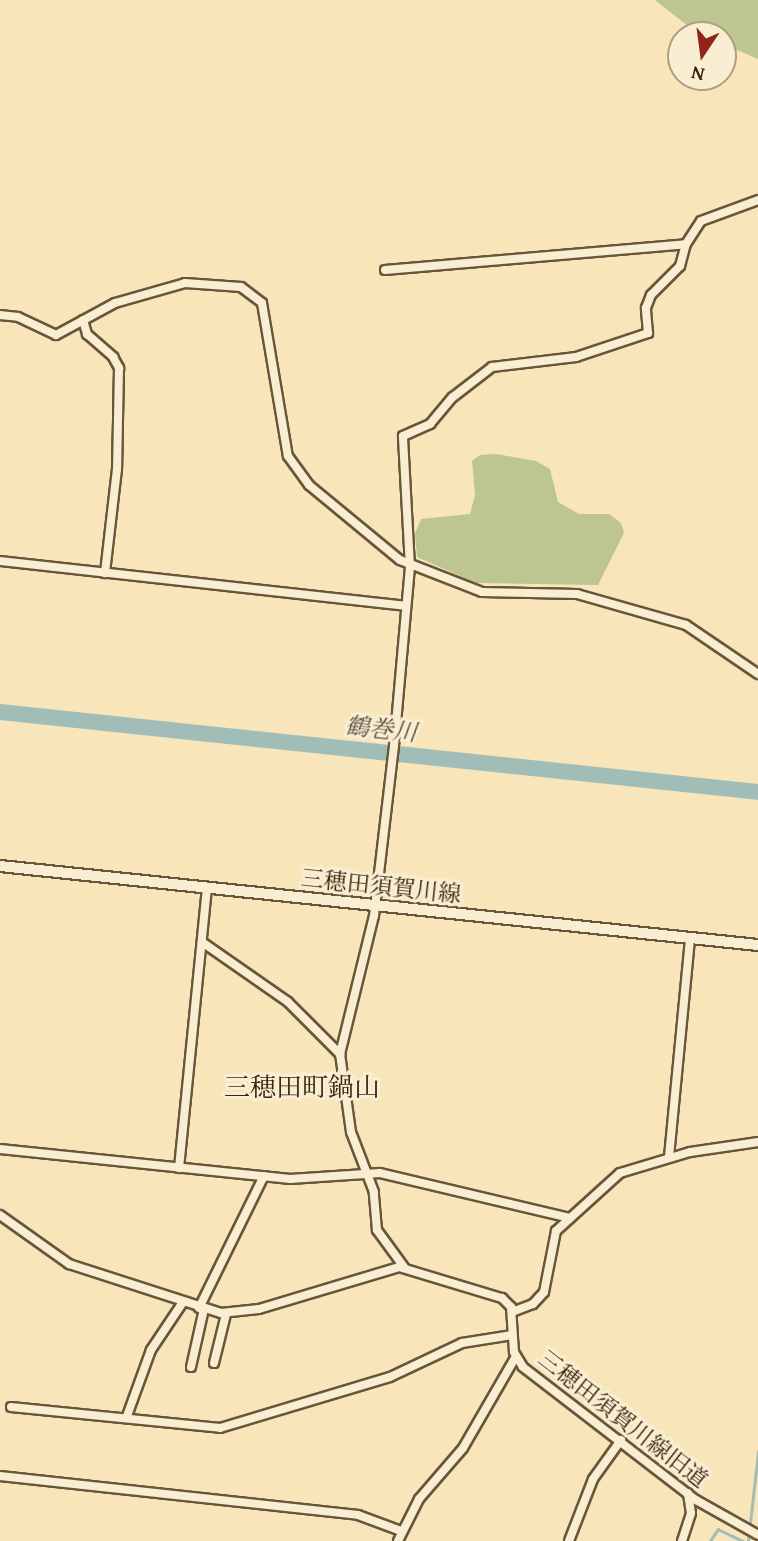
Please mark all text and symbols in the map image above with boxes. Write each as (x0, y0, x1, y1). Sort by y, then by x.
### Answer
north arrow (667, 21, 737, 91)
text: N (688, 59, 707, 90)
water label: 鶴巻川 (344, 711, 418, 747)
street label: 三穂田須賀川線 (299, 864, 463, 908)
district label: 三穂田町鍋山 (224, 1071, 380, 1103)
street label: 三穂田須賀川線旧道 (533, 1344, 713, 1494)

